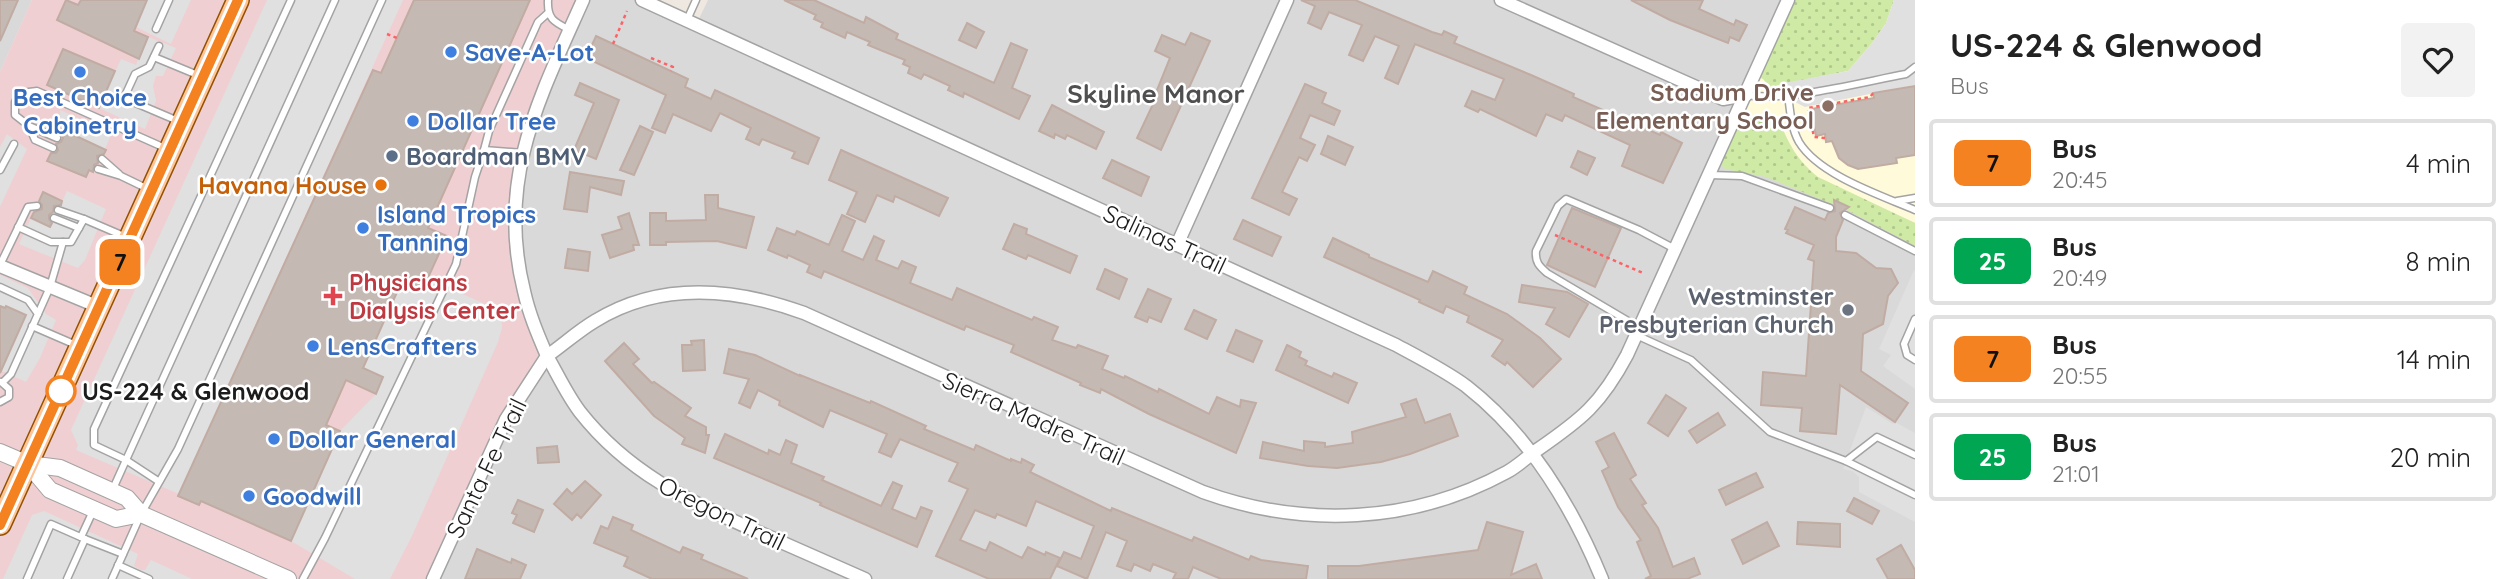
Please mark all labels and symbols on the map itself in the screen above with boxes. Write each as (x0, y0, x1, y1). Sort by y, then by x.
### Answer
place label: Save-A-Lot (465, 37, 594, 67)
marker: Save-A-Lot (443, 44, 459, 60)
marker: Best Choice Cabinetry (72, 64, 88, 80)
district label: Skyline Manor (1067, 77, 1245, 110)
place label: Stadium Drive Elementary School (1596, 77, 1814, 135)
place label: Best Choice Cabinetry (13, 82, 147, 140)
marker: Stadium Drive Elementary School (1820, 98, 1836, 114)
place label: Dollar Tree (427, 106, 556, 136)
marker: Dollar Tree (405, 113, 421, 129)
place label: Boardman BMV (406, 141, 587, 171)
marker: Boardman BMV (384, 148, 400, 164)
place label: Havana House (198, 170, 367, 200)
marker: Havana House (373, 177, 389, 193)
street label: Salinas Trail (1099, 197, 1231, 281)
place label: Island Tropics Tanning (377, 199, 536, 257)
marker: Island Tropics Tanning (355, 220, 371, 236)
line badge: 7 (97, 239, 143, 285)
place label: Physicians Dialysis Center (349, 267, 520, 325)
place label: Westminster Presbyterian Church (1599, 281, 1834, 339)
marker: Physicians Dialysis Center (323, 286, 343, 306)
marker: Westminster Presbyterian Church (1840, 302, 1856, 318)
place label: LensCrafters (327, 331, 477, 361)
marker: LensCrafters (305, 338, 321, 354)
street label: Sierra Madre Trail (938, 364, 1130, 472)
marker: US-224 & Glenwood (46, 376, 76, 406)
place label: US-224 & Glenwood (82, 376, 309, 406)
street label: Santa Fe Trail (439, 393, 533, 543)
place label: Dollar General (288, 424, 457, 454)
marker: Dollar General (266, 431, 282, 447)
street label: Oregon Trail (654, 469, 790, 557)
place label: Goodwill (263, 481, 362, 511)
marker: Goodwill (241, 488, 257, 504)

